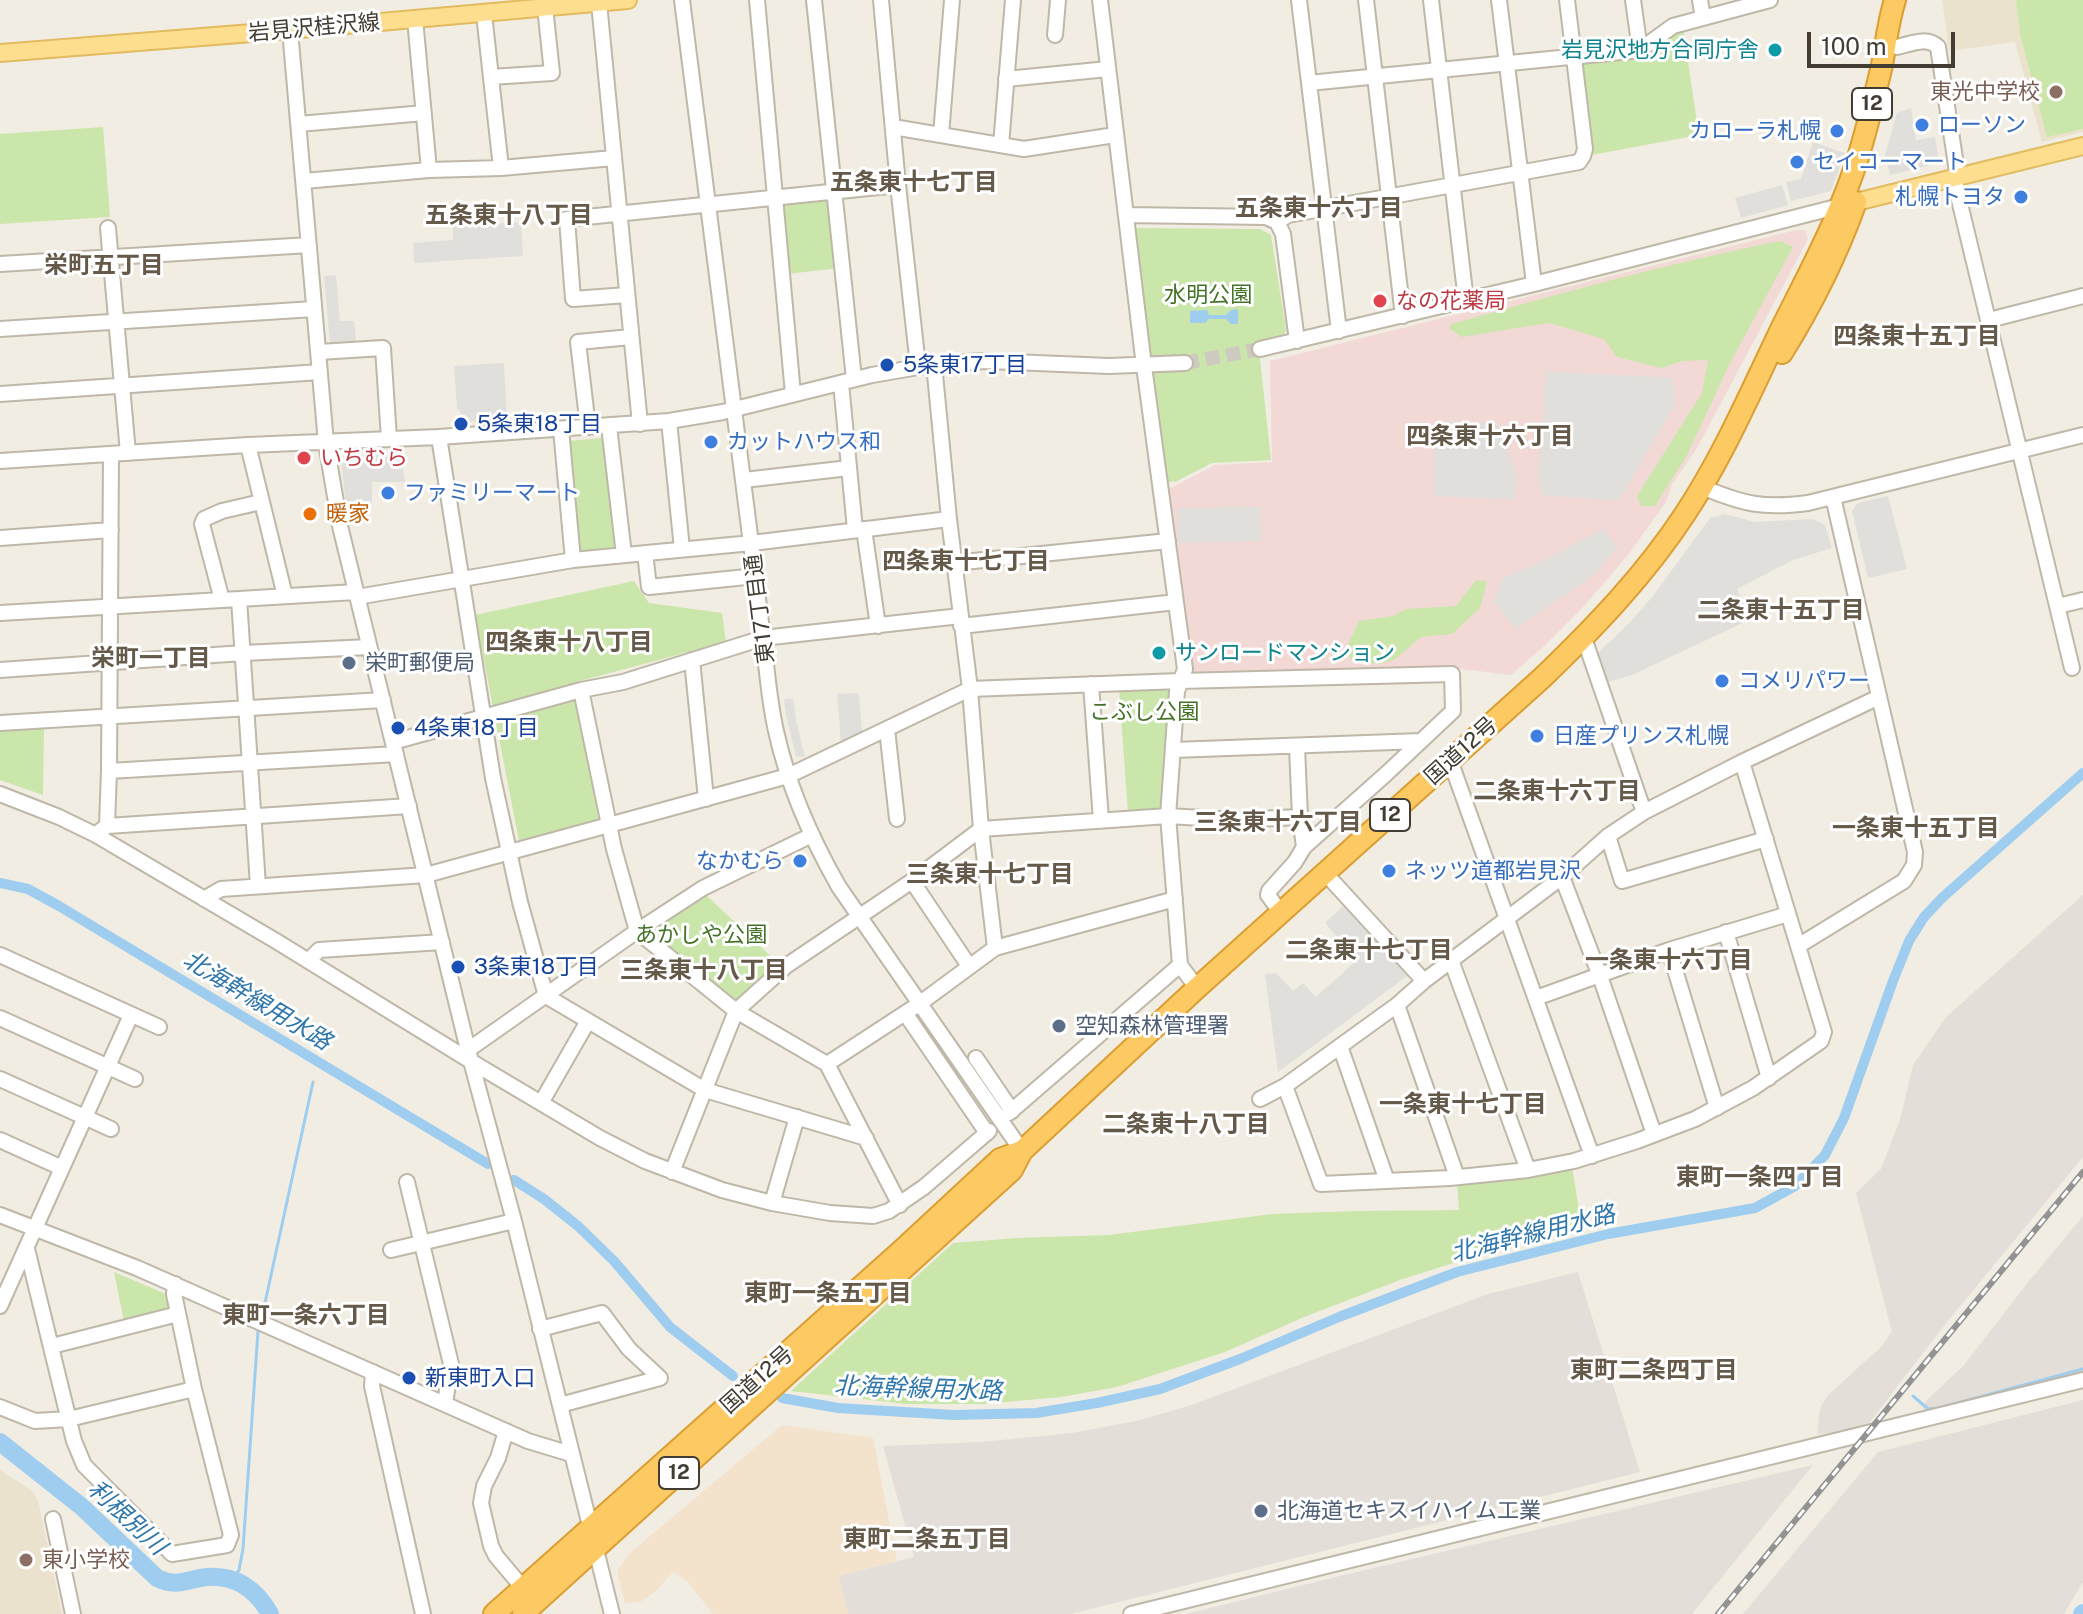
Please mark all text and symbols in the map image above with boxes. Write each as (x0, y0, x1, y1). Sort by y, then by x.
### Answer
street label: 岩見沢桂沢線 (247, 9, 381, 47)
scale bar (1811, 16, 1959, 66)
text: 100 m (1821, 32, 1887, 60)
place label: 岩見沢地方合同庁舎 (1561, 37, 1759, 63)
marker: 岩見沢地方合同庁舎 (1766, 41, 1784, 59)
place label: 東光中学校 (1930, 79, 2040, 105)
marker: 東光中学校 (2047, 83, 2065, 101)
road number: 12 (1852, 88, 1892, 120)
place label: ローソン (1938, 112, 2026, 138)
marker: ローソン (1913, 116, 1931, 134)
place label: カローラ札幌 (1689, 118, 1821, 144)
marker: カローラ札幌 (1828, 122, 1846, 140)
place label: セイコーマート (1813, 149, 1967, 175)
marker: セイコーマート (1788, 153, 1806, 171)
district label: 五条東十七丁目 (830, 169, 998, 197)
place label: 札幌トヨタ (1895, 184, 2005, 210)
marker: 札幌トヨタ (2012, 188, 2030, 206)
district label: 五条東十六丁目 (1235, 195, 1403, 223)
district label: 五条東十八丁目 (425, 202, 593, 230)
district label: 栄町五丁目 (44, 252, 164, 280)
park label: 水明公園 (1164, 282, 1252, 308)
place label: なの花薬局 (1396, 288, 1506, 314)
marker: なの花薬局 (1371, 292, 1389, 310)
district label: 四条東十五丁目 (1833, 323, 2001, 351)
place label: 5条東17丁目 (903, 352, 1027, 378)
marker: 5条東17丁目 (878, 356, 896, 374)
place label: 5条東18丁目 (477, 411, 602, 437)
marker: 5条東18丁目 (452, 415, 470, 433)
district label: 四条東十六丁目 (1406, 423, 1574, 451)
place label: カットハウス和 (727, 429, 881, 455)
marker: カットハウス和 (702, 433, 720, 451)
place label: いちむら (320, 445, 408, 471)
marker: いちむら (295, 449, 313, 467)
place label: ファミリーマート (404, 480, 580, 506)
marker: ファミリーマート (379, 484, 397, 502)
place label: 暖家 (326, 501, 370, 527)
marker: 暖家 (301, 505, 319, 523)
district label: 四条東十七丁目 (882, 548, 1050, 576)
street label: 東17丁目通 (740, 553, 780, 665)
district label: 二条東十五丁目 (1697, 597, 1865, 625)
district label: 四条東十八丁目 (485, 629, 653, 657)
place label: サンロードマンション (1175, 640, 1395, 666)
marker: サンロードマンション (1150, 644, 1168, 662)
district label: 栄町一丁目 (91, 645, 211, 673)
place label: 栄町郵便局 (365, 650, 475, 676)
marker: 栄町郵便局 (340, 654, 358, 672)
place label: コメリパワー (1738, 668, 1870, 694)
marker: コメリパワー (1713, 672, 1731, 690)
park label: こぶし公園 (1089, 699, 1199, 725)
street label: 国道12号 (1419, 712, 1503, 790)
place label: 4条東18丁目 (414, 715, 539, 741)
marker: 4条東18丁目 (389, 719, 407, 737)
place label: 日産プリンス札幌 (1553, 723, 1729, 749)
marker: 日産プリンス札幌 (1528, 727, 1546, 745)
district label: 二条東十六丁目 (1473, 778, 1641, 806)
road number: 12 (1370, 799, 1410, 831)
district label: 三条東十六丁目 (1194, 809, 1362, 837)
district label: 一条東十五丁目 (1832, 815, 2000, 843)
place label: なかむら (696, 848, 784, 874)
marker: なかむら (791, 852, 809, 870)
place label: ネッツ道都岩見沢 (1405, 858, 1581, 884)
district label: 三条東十七丁目 (906, 861, 1074, 889)
marker: ネッツ道都岩見沢 (1380, 862, 1398, 880)
park label: あかしや公園 (635, 922, 767, 948)
district label: 二条東十七丁目 (1285, 937, 1453, 965)
water label: 北海幹線用水路 (178, 945, 336, 1057)
district label: 一条東十六丁目 (1585, 947, 1753, 975)
place label: 3条東18丁目 (474, 954, 599, 980)
district label: 三条東十八丁目 (620, 957, 788, 985)
marker: 3条東18丁目 (449, 958, 467, 976)
place label: 空知森林管理署 (1075, 1013, 1229, 1039)
marker: 空知森林管理署 (1050, 1017, 1068, 1035)
district label: 一条東十七丁目 (1379, 1091, 1547, 1119)
district label: 二条東十八丁目 (1102, 1111, 1270, 1139)
district label: 東町一条四丁目 (1676, 1164, 1844, 1192)
water label: 北海幹線用水路 (1448, 1200, 1618, 1268)
district label: 東町一条五丁目 (744, 1280, 912, 1308)
district label: 東町一条六丁目 (222, 1302, 390, 1330)
street label: 国道12号 (715, 1341, 799, 1419)
district label: 東町二条四丁目 (1570, 1357, 1738, 1385)
place label: 新東町入口 (425, 1365, 535, 1391)
marker: 新東町入口 (400, 1369, 418, 1387)
water label: 北海幹線用水路 (834, 1372, 1002, 1406)
road number: 12 (659, 1457, 699, 1489)
water label: 利根別川 (82, 1475, 172, 1561)
place label: 北海道セキスイハイム工業 (1277, 1498, 1541, 1524)
marker: 北海道セキスイハイム工業 (1252, 1502, 1270, 1520)
district label: 東町二条五丁目 (843, 1526, 1011, 1554)
place label: 東小学校 (42, 1547, 130, 1573)
marker: 東小学校 (17, 1551, 35, 1569)

